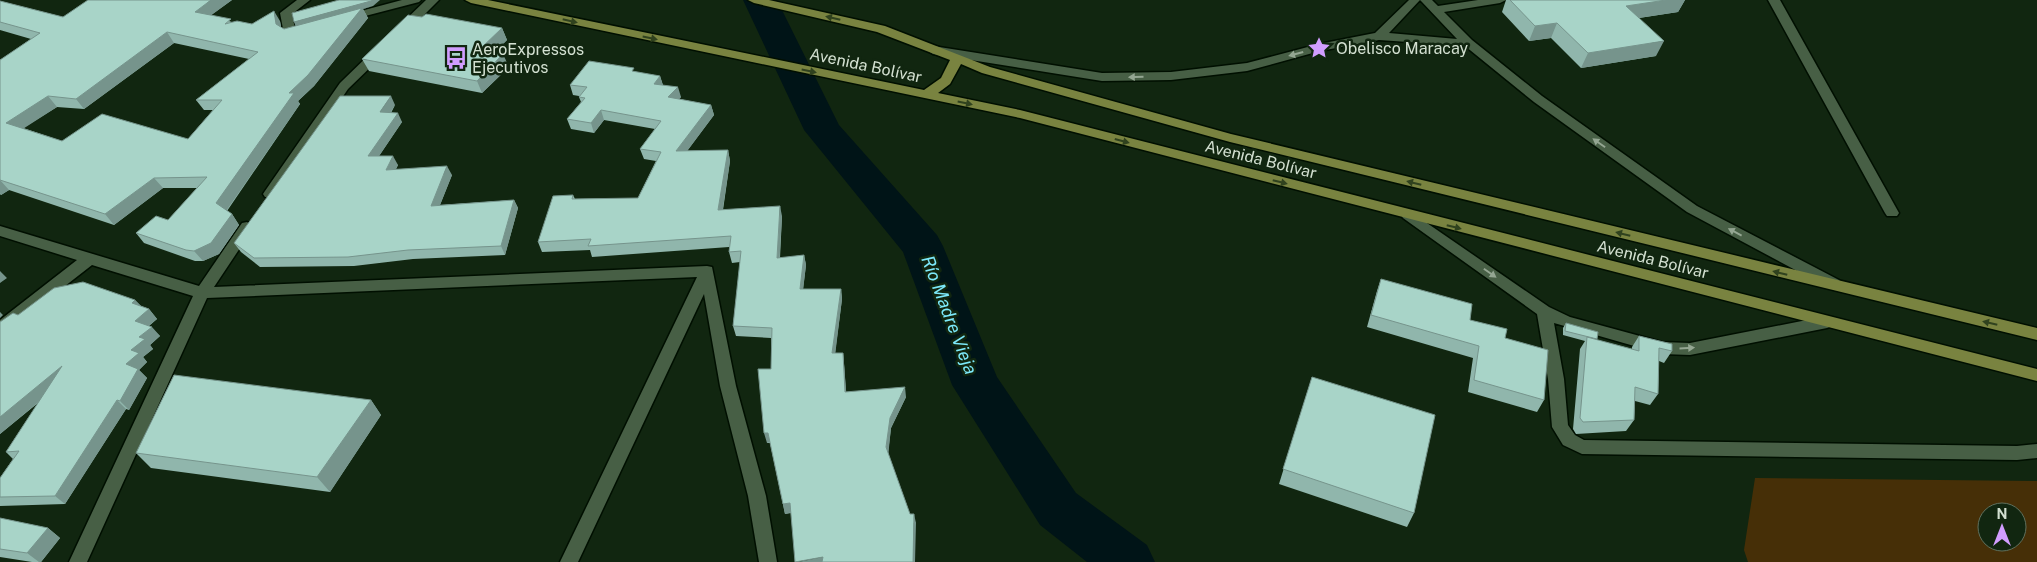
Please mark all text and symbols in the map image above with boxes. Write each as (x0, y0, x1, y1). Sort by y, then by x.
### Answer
one-way arrow (826, 14, 841, 22)
one-way arrow (563, 17, 578, 25)
one-way arrow (642, 34, 657, 42)
place icon: Obelisco Maracay (1306, 35, 1332, 61)
place label: Obelisco Maracay (1336, 39, 1468, 58)
place label: AeroExpressos Ejecutivos (472, 40, 584, 77)
street label: Avenida Bolívar (808, 44, 924, 87)
bus stop icon: AeroExpressos Ejecutivos (443, 45, 469, 71)
one-way arrow (1288, 50, 1303, 58)
one-way arrow (801, 67, 817, 75)
one-way arrow (1127, 73, 1143, 81)
one-way arrow (957, 99, 972, 107)
street label: Avenida Bolívar (1203, 136, 1319, 183)
one-way arrow (1115, 137, 1130, 145)
one-way arrow (1593, 137, 1606, 148)
one-way arrow (1272, 178, 1287, 186)
one-way arrow (1406, 179, 1421, 187)
one-way arrow (1447, 223, 1462, 231)
one-way arrow (1728, 227, 1742, 236)
one-way arrow (1615, 230, 1630, 238)
street label: Avenida Bolívar (1595, 236, 1711, 283)
water label: Río Madre Vieja (917, 252, 982, 377)
one-way arrow (1484, 268, 1497, 278)
one-way arrow (1773, 269, 1788, 277)
one-way arrow (1982, 319, 1997, 327)
one-way arrow (1680, 344, 1696, 352)
north arrow (1977, 502, 2027, 552)
text: N (1997, 506, 2007, 522)

